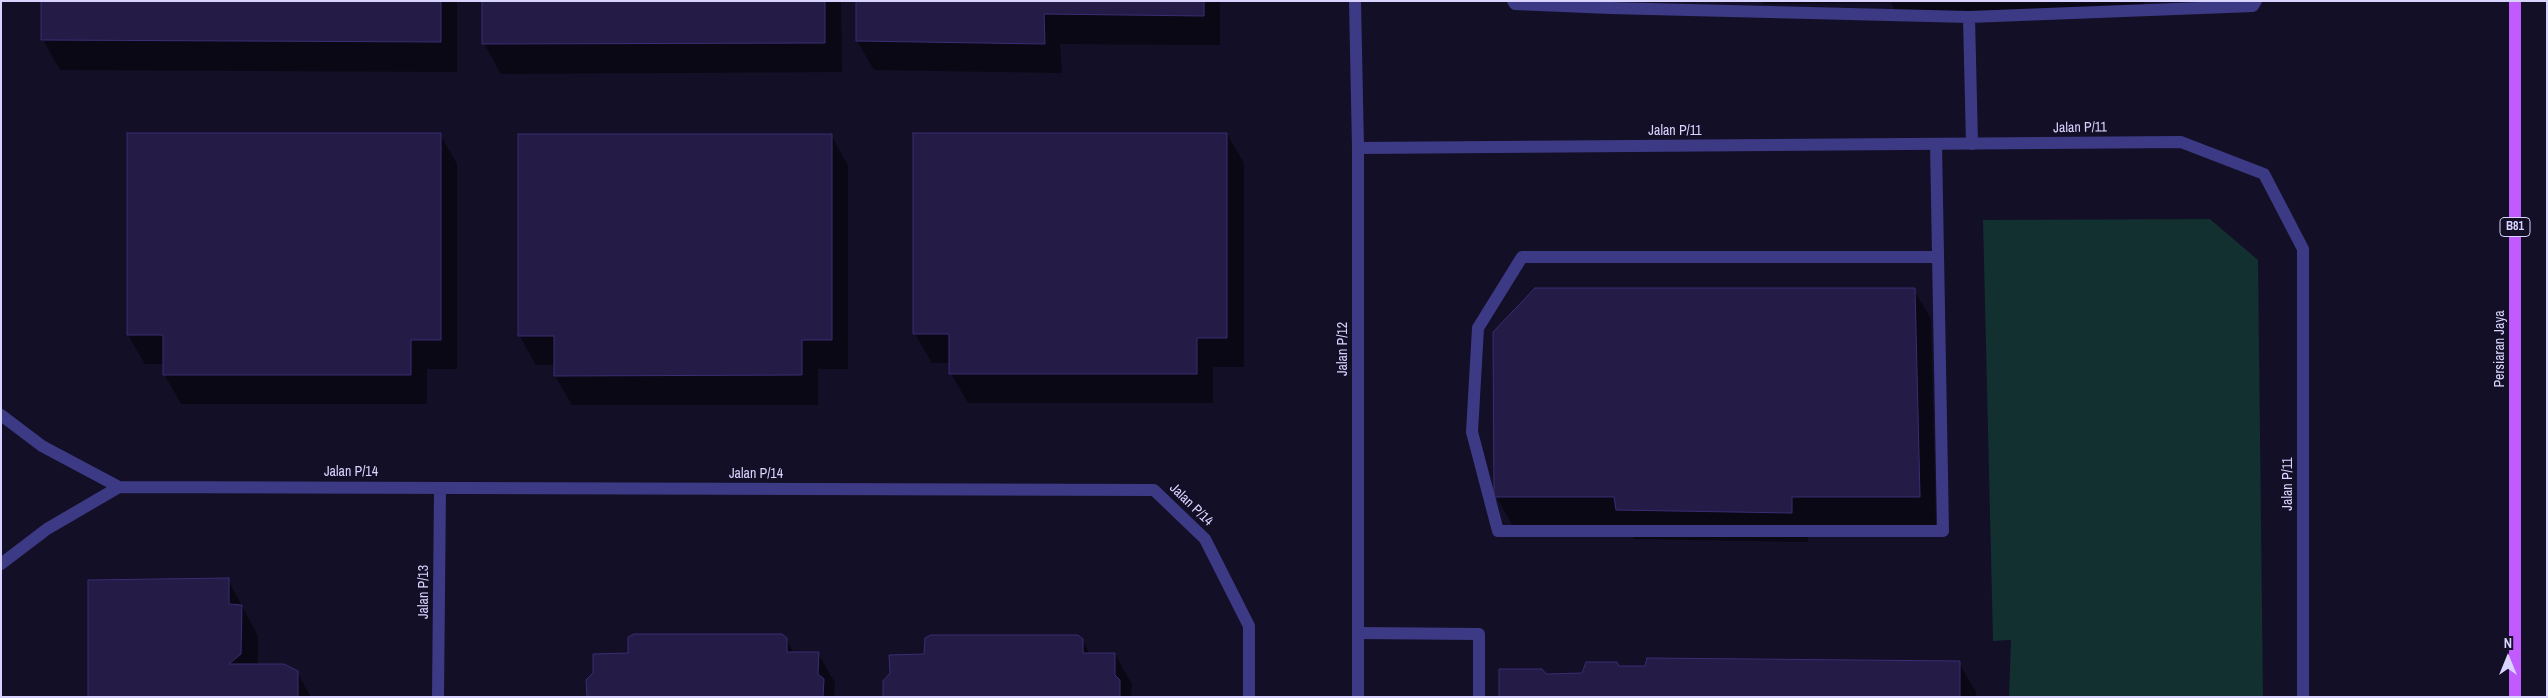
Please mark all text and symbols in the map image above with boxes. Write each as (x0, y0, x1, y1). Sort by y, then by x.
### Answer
street label: Jalan P/11 (2053, 119, 2107, 137)
street label: Jalan P/11 (1648, 123, 1702, 139)
road number: B81 (2500, 218, 2530, 236)
street label: Persiaran Jaya (2492, 310, 2508, 388)
street label: Jalan P/12 (1335, 322, 1351, 376)
street label: Jalan P/11 (2280, 457, 2296, 511)
street label: Jalan P/14 (324, 464, 378, 480)
street label: Jalan P/14 (729, 466, 783, 482)
street label: Jalan P/14 (1166, 480, 1216, 530)
street label: Jalan P/13 (416, 565, 432, 619)
north arrow (2483, 633, 2533, 683)
text: N (2504, 634, 2512, 652)

